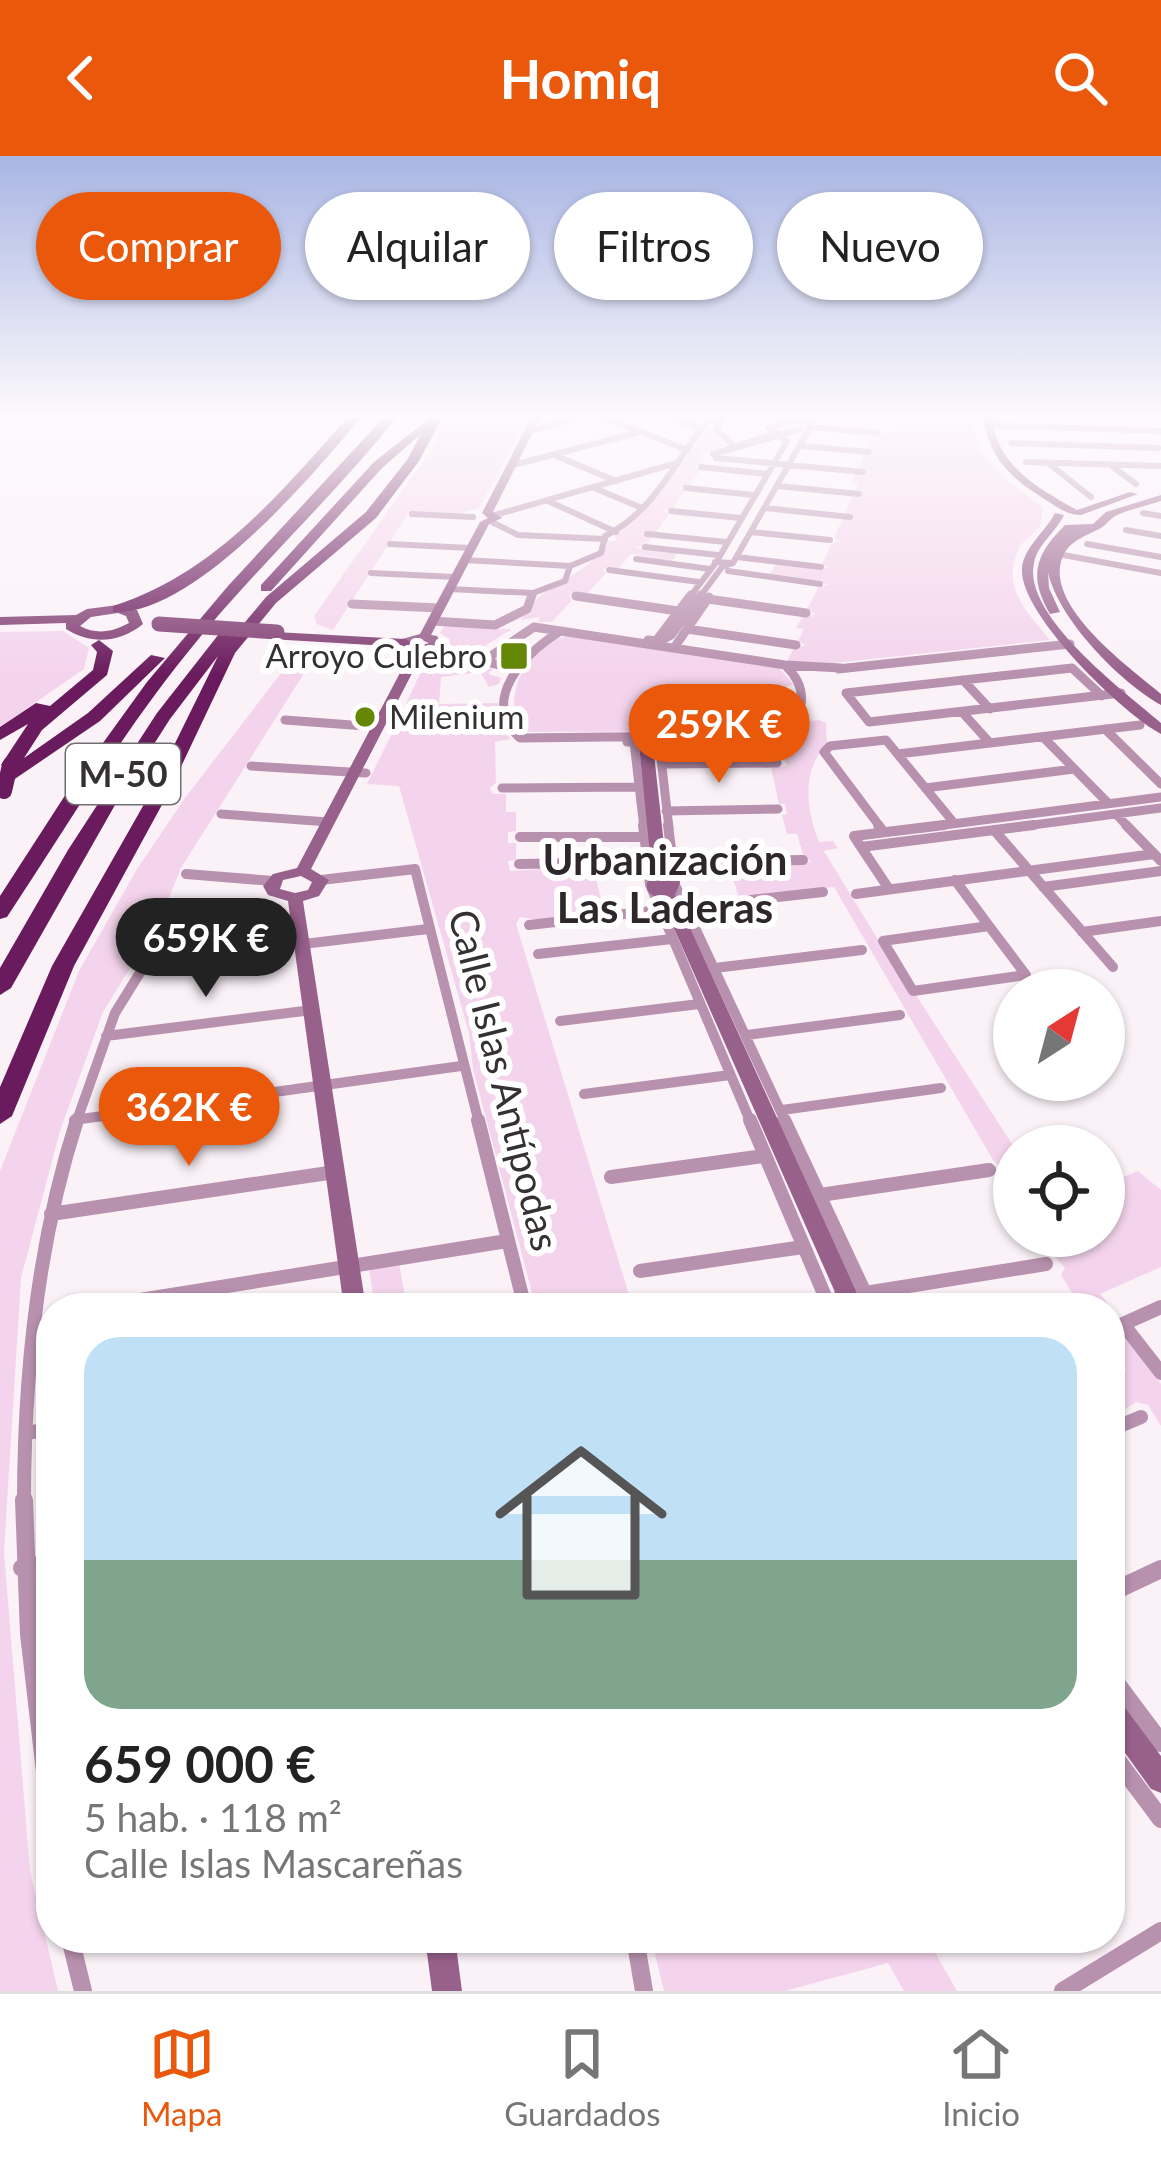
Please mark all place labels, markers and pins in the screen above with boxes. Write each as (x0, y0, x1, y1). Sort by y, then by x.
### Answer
place label: Arroyo Culebro (266, 635, 487, 675)
marker: Arroyo Culebro (498, 640, 530, 672)
pin: 259K € (621, 684, 817, 786)
place label: Milenium (389, 696, 524, 736)
marker: Milenium (352, 704, 378, 730)
pin: 659K € (108, 898, 304, 1000)
pin: 362K € (91, 1067, 287, 1169)

